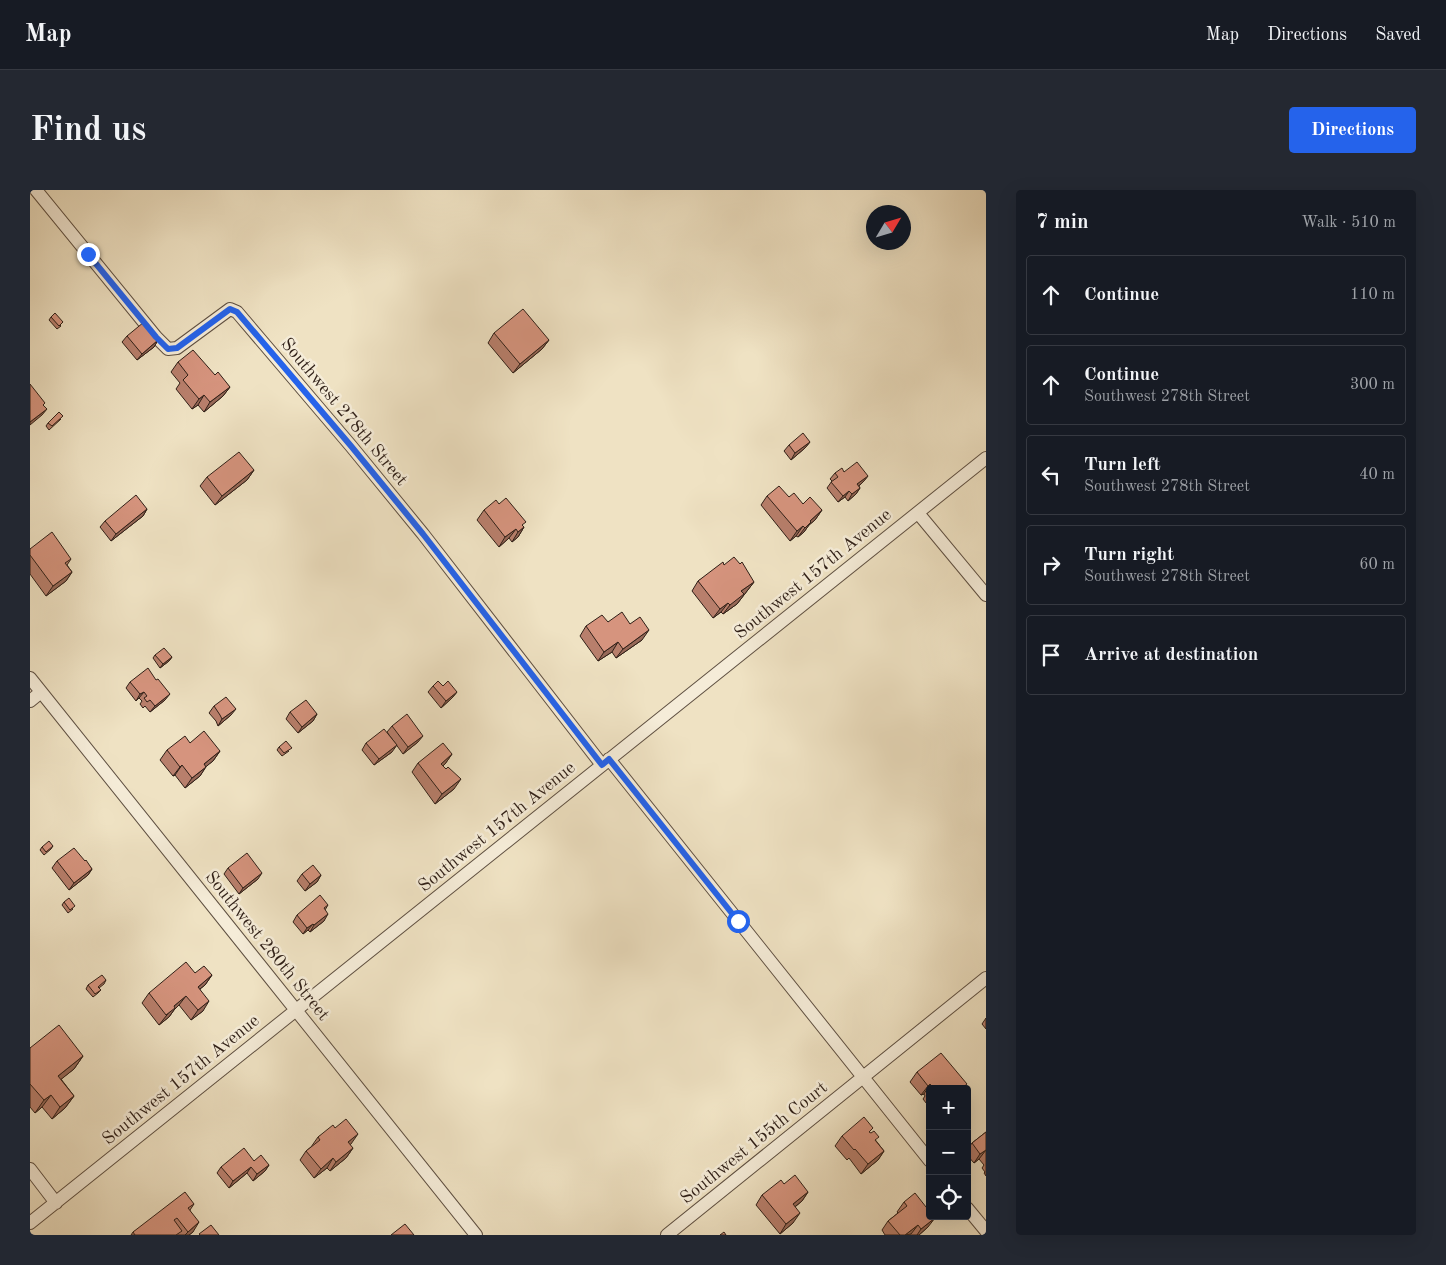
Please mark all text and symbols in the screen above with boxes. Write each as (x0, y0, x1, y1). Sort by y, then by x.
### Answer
text: Map (25, 23, 72, 47)
text: Map (1206, 26, 1239, 44)
text: Directions (1267, 26, 1347, 44)
text: Saved (1375, 26, 1421, 44)
button: Directions (1289, 107, 1416, 153)
text: Find us (30, 113, 146, 148)
north arrow (866, 205, 911, 250)
text: 7 min (1036, 212, 1089, 233)
text: Walk · 510 m (1301, 215, 1396, 231)
route end (77, 243, 100, 266)
icon: ahead (1037, 281, 1065, 309)
text: Continue (1084, 286, 1159, 305)
text: 110 m (1350, 287, 1395, 303)
street label: Southwest 278th Street (277, 335, 411, 489)
text: Continue (1084, 366, 1159, 385)
icon: ahead (1037, 371, 1065, 399)
text: 300 m (1350, 377, 1395, 393)
text: Southwest 278th Street (1084, 389, 1250, 405)
text: Turn left (1084, 456, 1161, 475)
icon: left (1037, 461, 1065, 489)
text: 40 m (1359, 467, 1395, 483)
text: Southwest 278th Street (1084, 479, 1250, 495)
street label: Southwest 157th Avenue (731, 505, 895, 643)
text: Turn right (1084, 546, 1174, 565)
icon: right (1037, 551, 1065, 579)
text: 60 m (1359, 557, 1395, 573)
text: Southwest 278th Street (1084, 569, 1250, 585)
icon: arrive (1037, 641, 1065, 669)
text: Arrive at destination (1084, 646, 1258, 665)
street label: Southwest 157th Avenue (415, 758, 579, 896)
street label: Southwest 280th Street (201, 868, 333, 1024)
route start (727, 910, 750, 933)
street label: Southwest 157th Avenue (99, 1011, 263, 1149)
street label: Southwest 155th Court (677, 1078, 831, 1208)
map controls (926, 1085, 971, 1220)
button: + (926, 1085, 971, 1130)
button: − (926, 1130, 971, 1175)
button: locate (926, 1175, 971, 1220)

